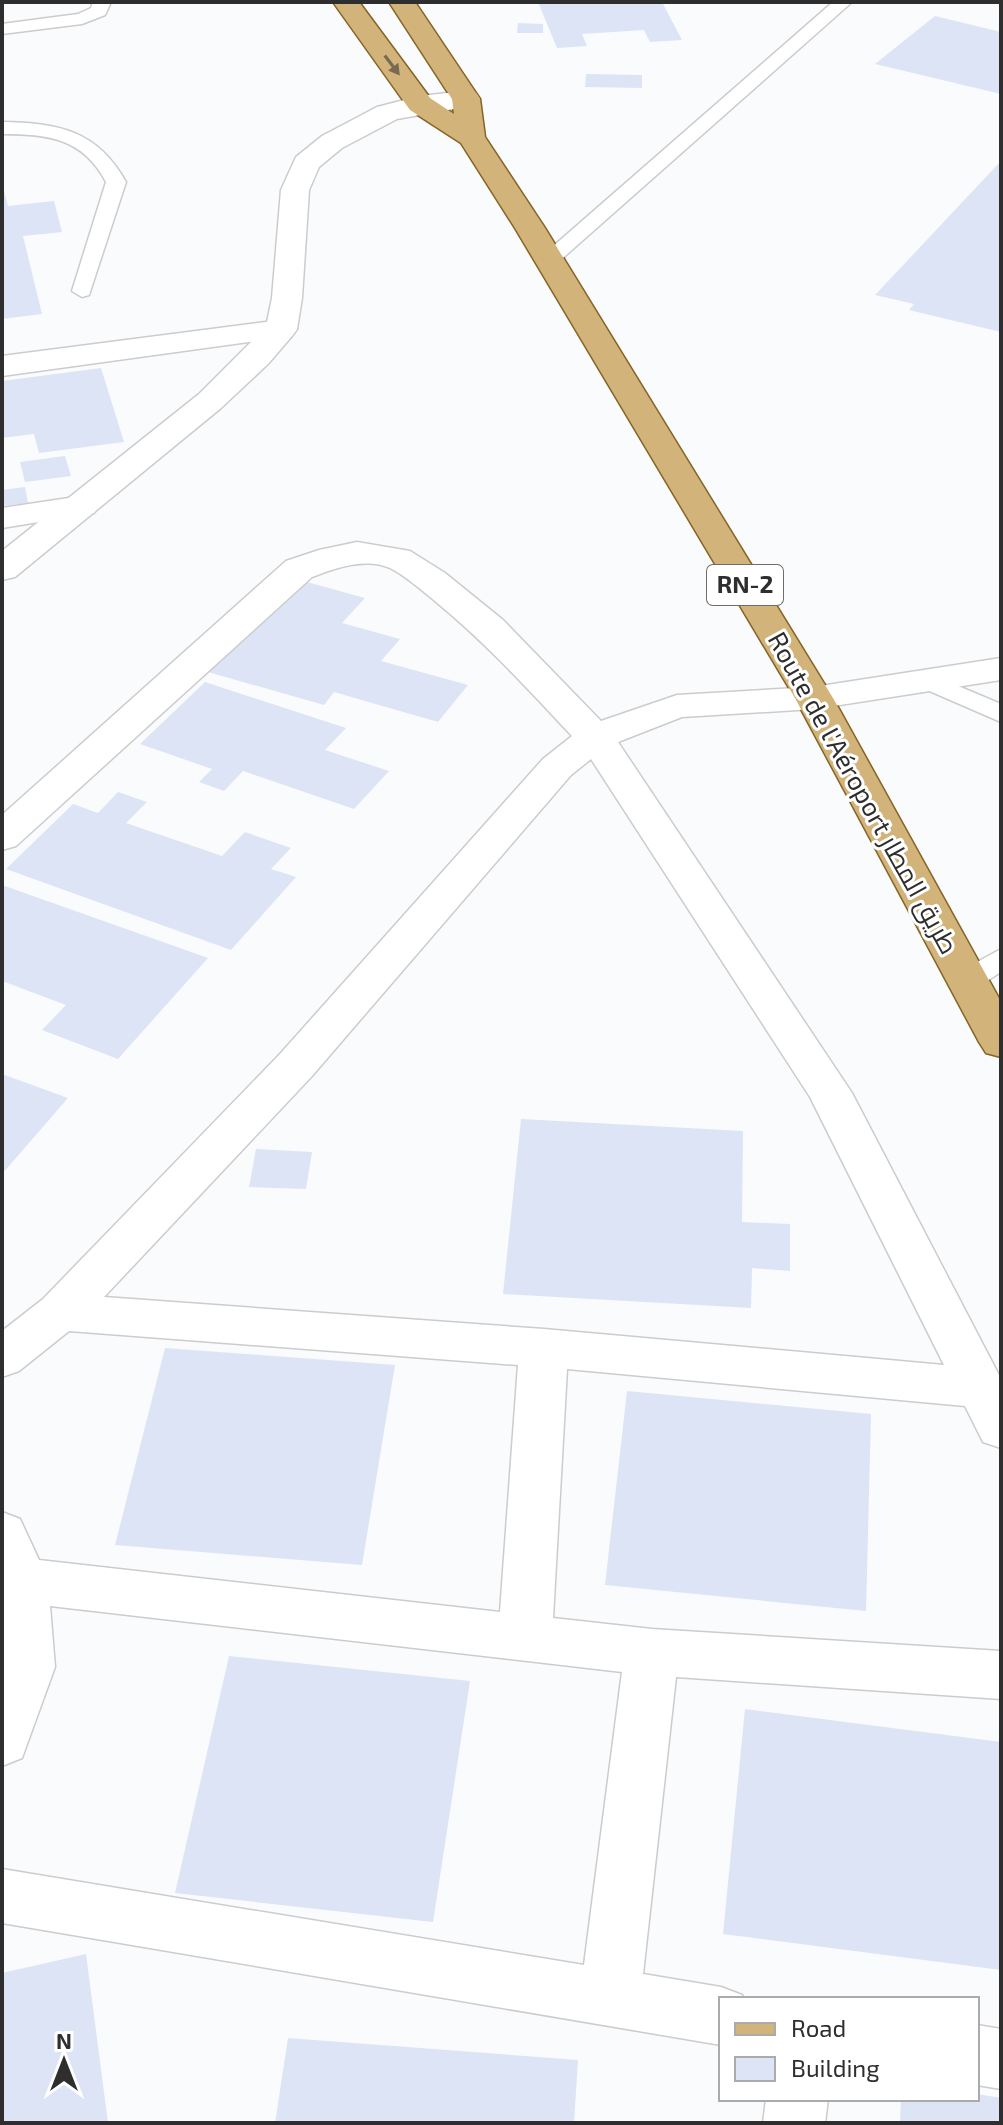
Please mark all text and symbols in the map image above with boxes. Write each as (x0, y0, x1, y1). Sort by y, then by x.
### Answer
one-way arrow (383, 55, 399, 76)
road number: RN-2 (707, 565, 783, 605)
street label: Route de l'Aéroport طريق المطار (761, 626, 966, 960)
legend (719, 1997, 979, 2101)
text: Road (791, 2013, 846, 2042)
north arrow (24, 2021, 104, 2101)
text: N (56, 2027, 72, 2053)
text: Building (791, 2053, 880, 2082)

